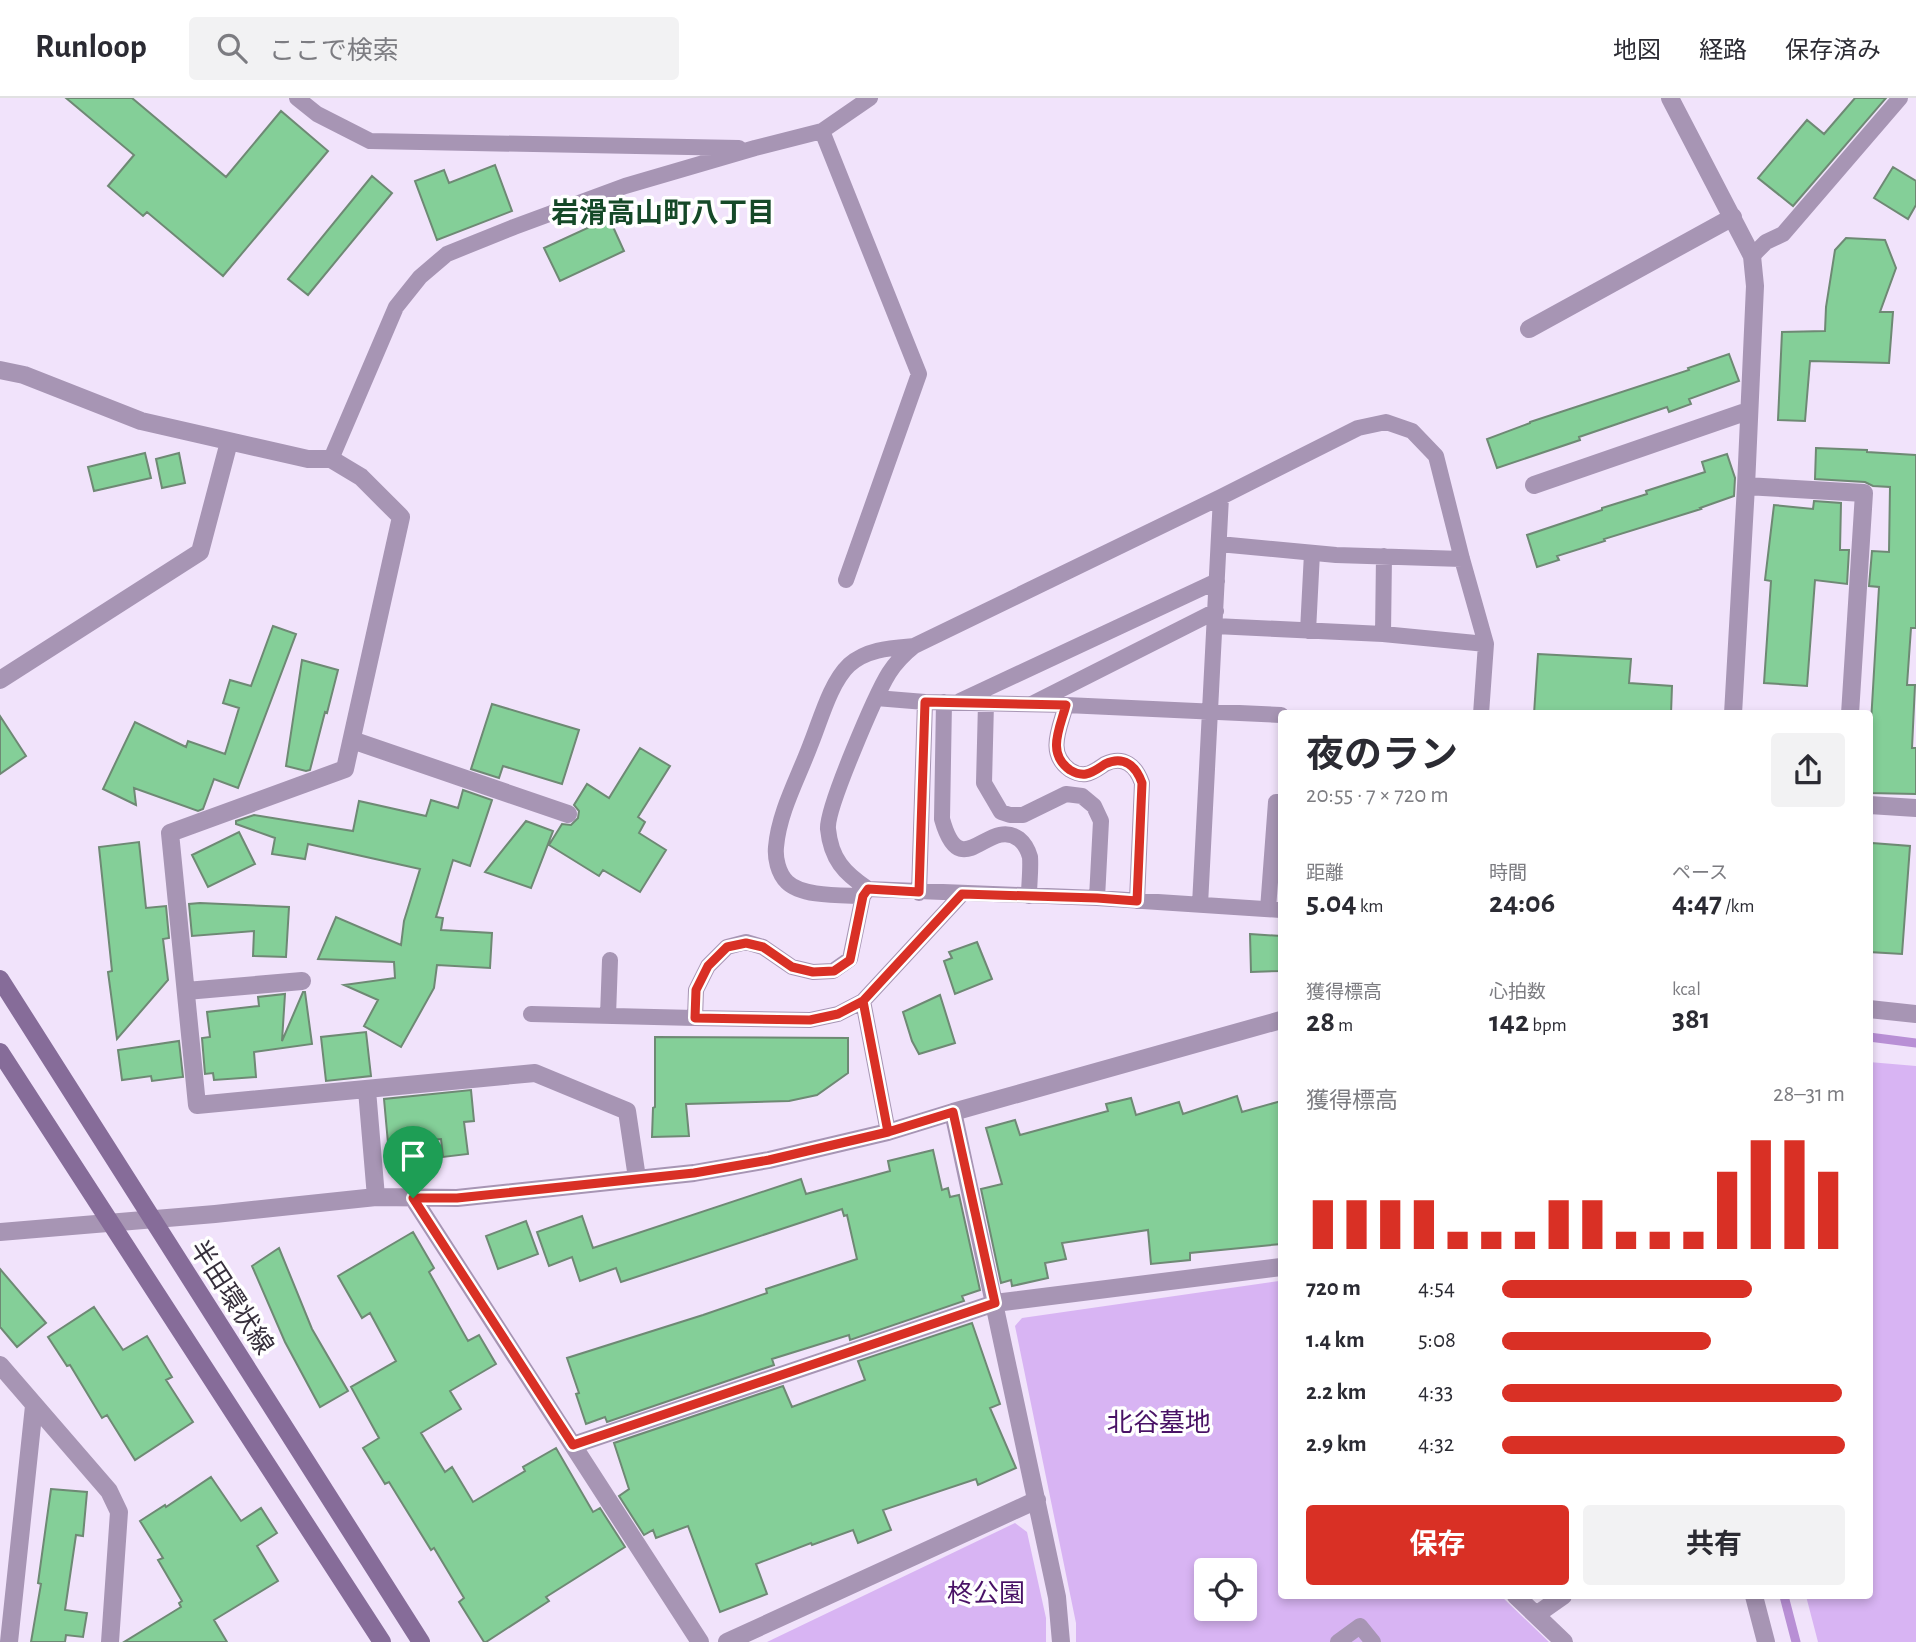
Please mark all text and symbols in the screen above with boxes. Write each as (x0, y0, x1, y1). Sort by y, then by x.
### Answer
search box (189, 17, 679, 80)
icon: search (213, 29, 251, 67)
text: Runloop (35, 31, 147, 64)
text: ここで検索 (269, 38, 399, 64)
text: 地図 (1613, 39, 1661, 63)
text: 経路 (1699, 39, 1747, 63)
text: 保存済み (1785, 39, 1881, 63)
district label: 岩滑高山町八丁目 (551, 198, 775, 228)
button: share (1771, 733, 1845, 807)
text: 夜のラン (1306, 737, 1458, 775)
text: 20:55 · 7 × 720 m (1306, 784, 1449, 807)
text: 距離 (1306, 864, 1344, 883)
text: 時間 (1489, 864, 1527, 883)
text: ペース (1672, 864, 1728, 883)
text: 5.04 (1306, 888, 1357, 918)
text: 24:06 (1489, 888, 1555, 918)
text: 4:47 (1672, 888, 1722, 918)
text: km (1357, 897, 1384, 916)
text: /km (1722, 897, 1754, 916)
text: kcal (1672, 980, 1701, 999)
text: 獲得標高 (1306, 983, 1382, 1002)
text: 心拍数 (1489, 983, 1546, 1002)
text: 381 (1672, 1004, 1711, 1034)
text: 28 (1306, 1007, 1335, 1037)
text: 142 (1489, 1007, 1529, 1037)
text: m (1335, 1016, 1353, 1035)
text: bpm (1529, 1016, 1567, 1035)
text: 28–31 m (1773, 1083, 1845, 1106)
text: 獲得標高 (1306, 1090, 1398, 1113)
pin (383, 1126, 443, 1198)
icon: arrive (394, 1137, 432, 1175)
street label: 半田環状線 (185, 1235, 278, 1359)
text: 720 m (1306, 1277, 1361, 1300)
text: 4:54 (1418, 1277, 1455, 1300)
text: 1.4 km (1306, 1329, 1365, 1352)
text: 5:08 (1418, 1329, 1456, 1352)
text: 2.2 km (1306, 1381, 1366, 1404)
text: 4:33 (1418, 1381, 1453, 1404)
park label: 北谷墓地 (1107, 1409, 1211, 1436)
text: 2.9 km (1306, 1433, 1367, 1456)
text: 4:32 (1418, 1433, 1454, 1456)
button: 保存 (1306, 1505, 1569, 1585)
button: 共有 (1583, 1505, 1845, 1585)
map controls (1194, 1558, 1257, 1621)
button: locate (1194, 1558, 1257, 1621)
park label: 柊公園 (947, 1580, 1025, 1607)

